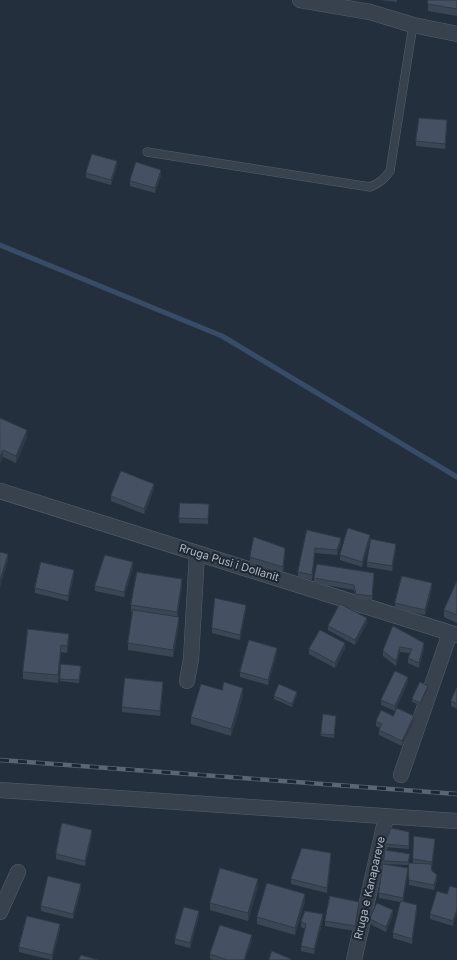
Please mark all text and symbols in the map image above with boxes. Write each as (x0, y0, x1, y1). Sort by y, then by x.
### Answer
street label: Rruga Pusi i Dollanit (178, 542, 280, 584)
street label: Rruga e Kanapareve (352, 835, 388, 941)

